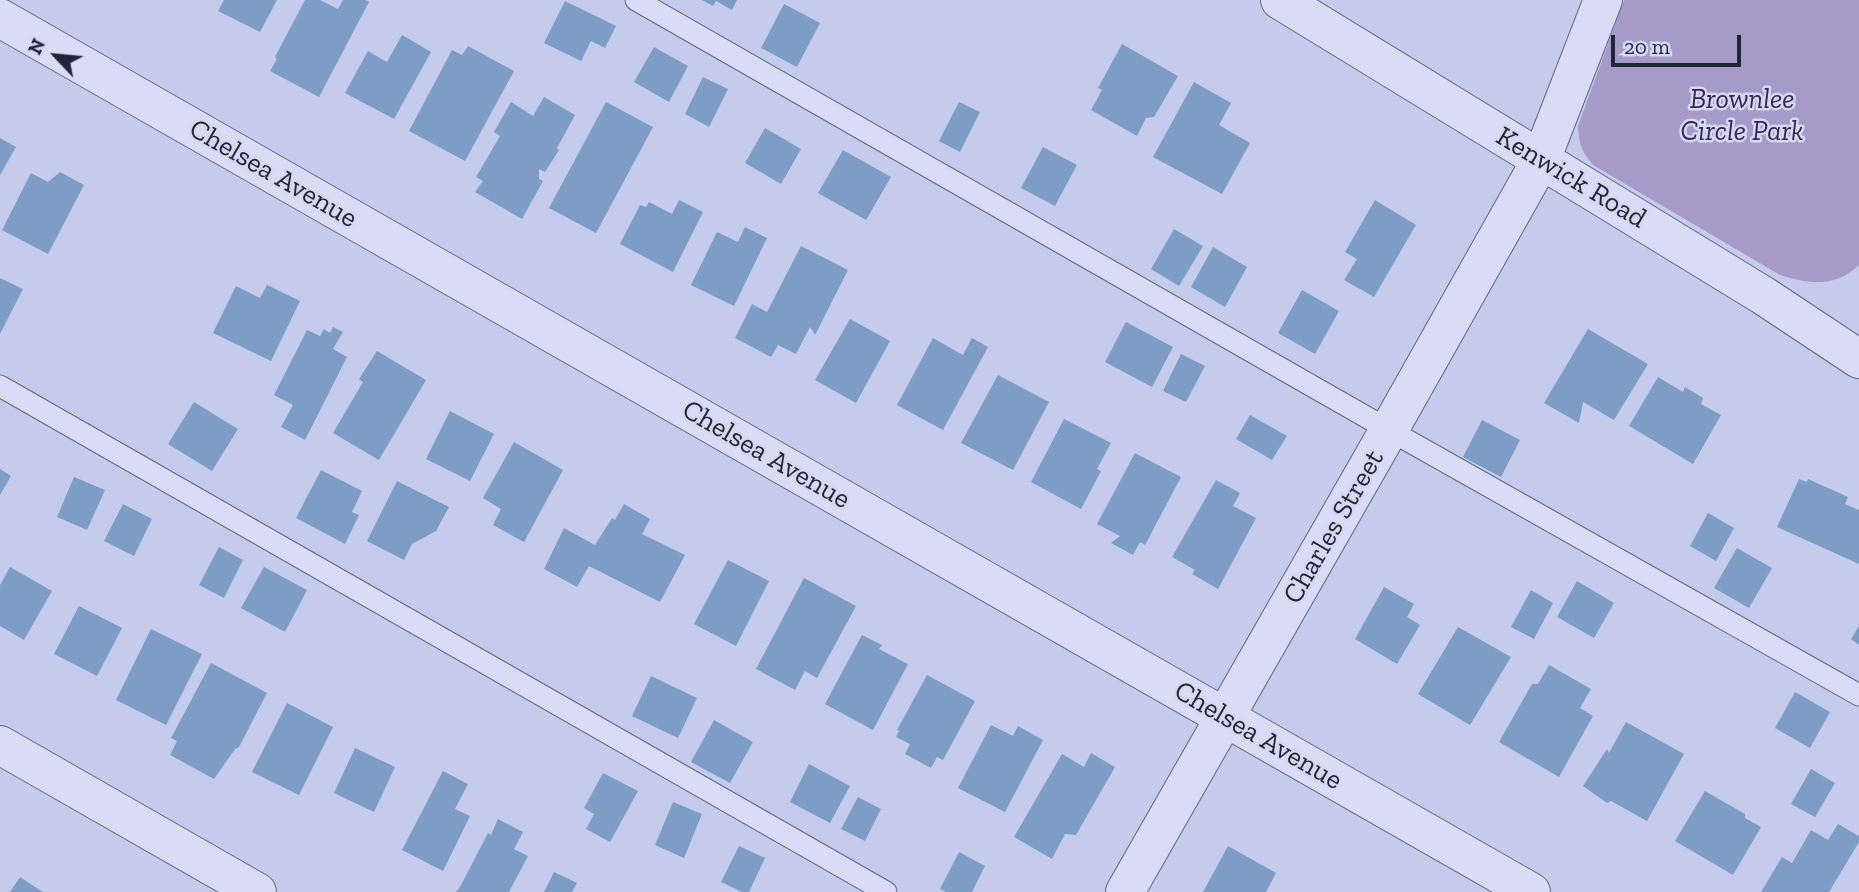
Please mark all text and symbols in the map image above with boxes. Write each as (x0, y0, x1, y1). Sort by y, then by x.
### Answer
north arrow (21, 21, 91, 91)
scale bar (1614, 21, 1744, 65)
text: 20 m (1624, 34, 1670, 59)
text: N (23, 35, 50, 58)
park label: Brownlee Circle Park (1680, 83, 1804, 149)
street label: Chelsea Avenue (183, 112, 363, 236)
street label: Kenwick Road (1490, 120, 1652, 236)
street label: Chelsea Avenue (676, 393, 856, 517)
street label: Charles Street (1276, 444, 1392, 610)
street label: Chelsea Avenue (1168, 674, 1348, 798)

